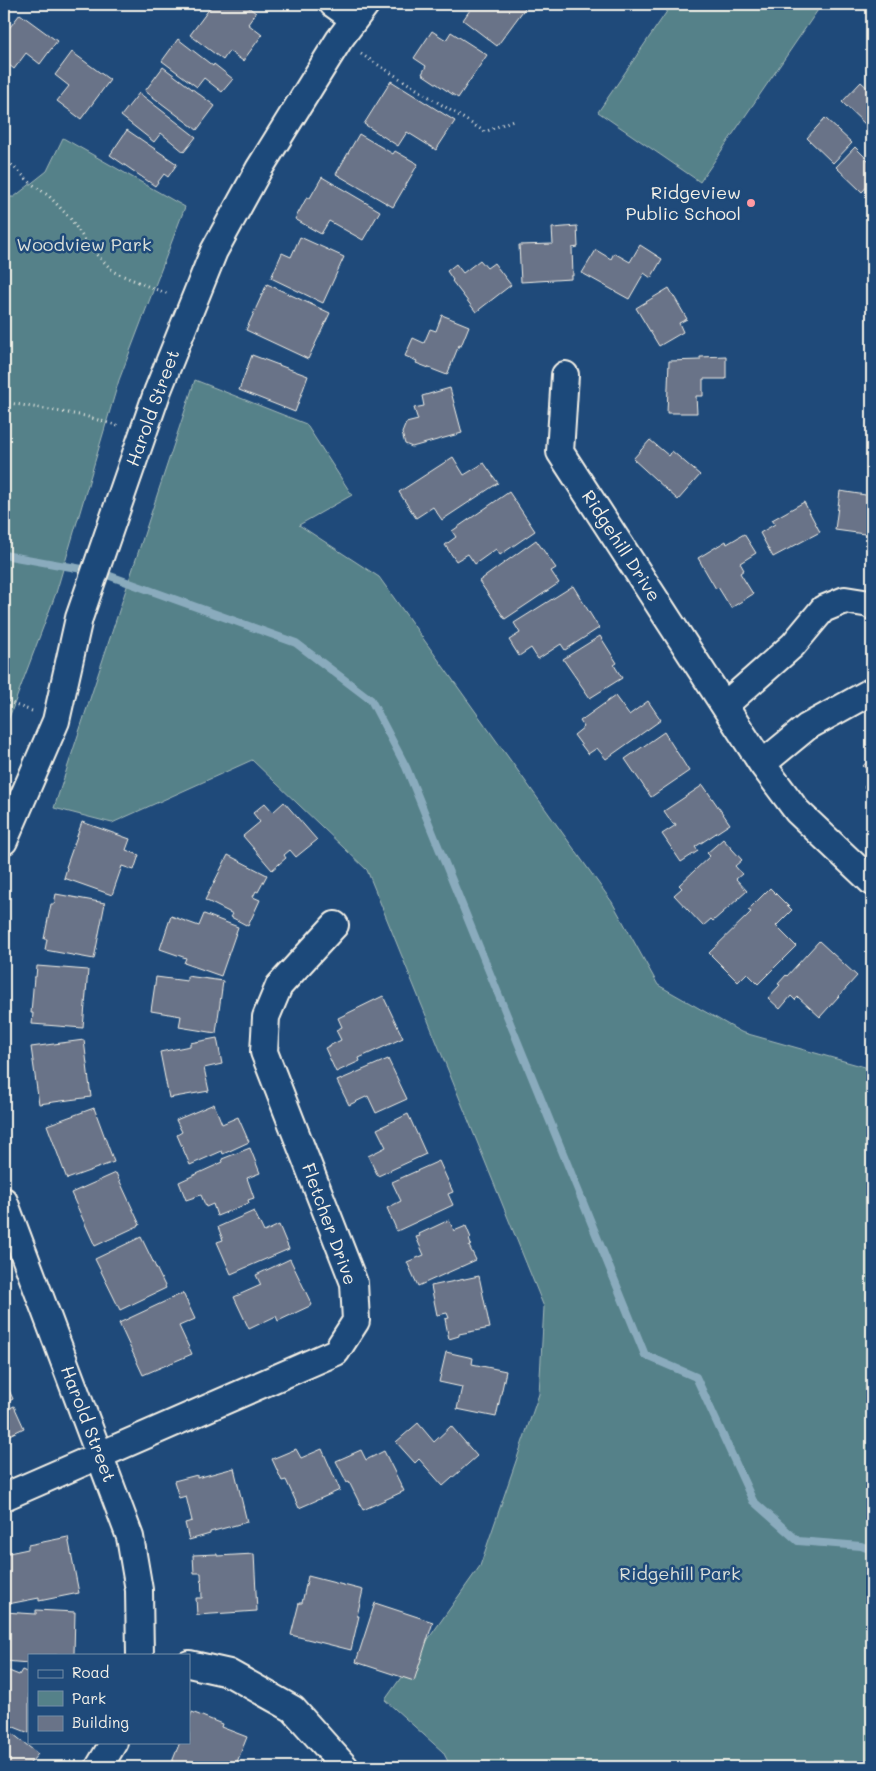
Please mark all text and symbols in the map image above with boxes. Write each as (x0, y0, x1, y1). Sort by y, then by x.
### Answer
place label: Ridgeview Public School (626, 180, 741, 225)
marker: Ridgeview Public School (745, 197, 757, 209)
park label: Woodview Park (16, 232, 152, 256)
street label: Harold Street (120, 346, 184, 469)
street label: Ridgehill Drive (577, 485, 667, 606)
street label: Fletcher Drive (297, 1159, 363, 1288)
street label: Harold Street (56, 1362, 122, 1485)
park label: Ridgehill Park (619, 1561, 741, 1585)
legend (28, 1654, 190, 1744)
text: Road (72, 1662, 109, 1682)
text: Park (72, 1688, 106, 1708)
text: Building (72, 1712, 129, 1732)

